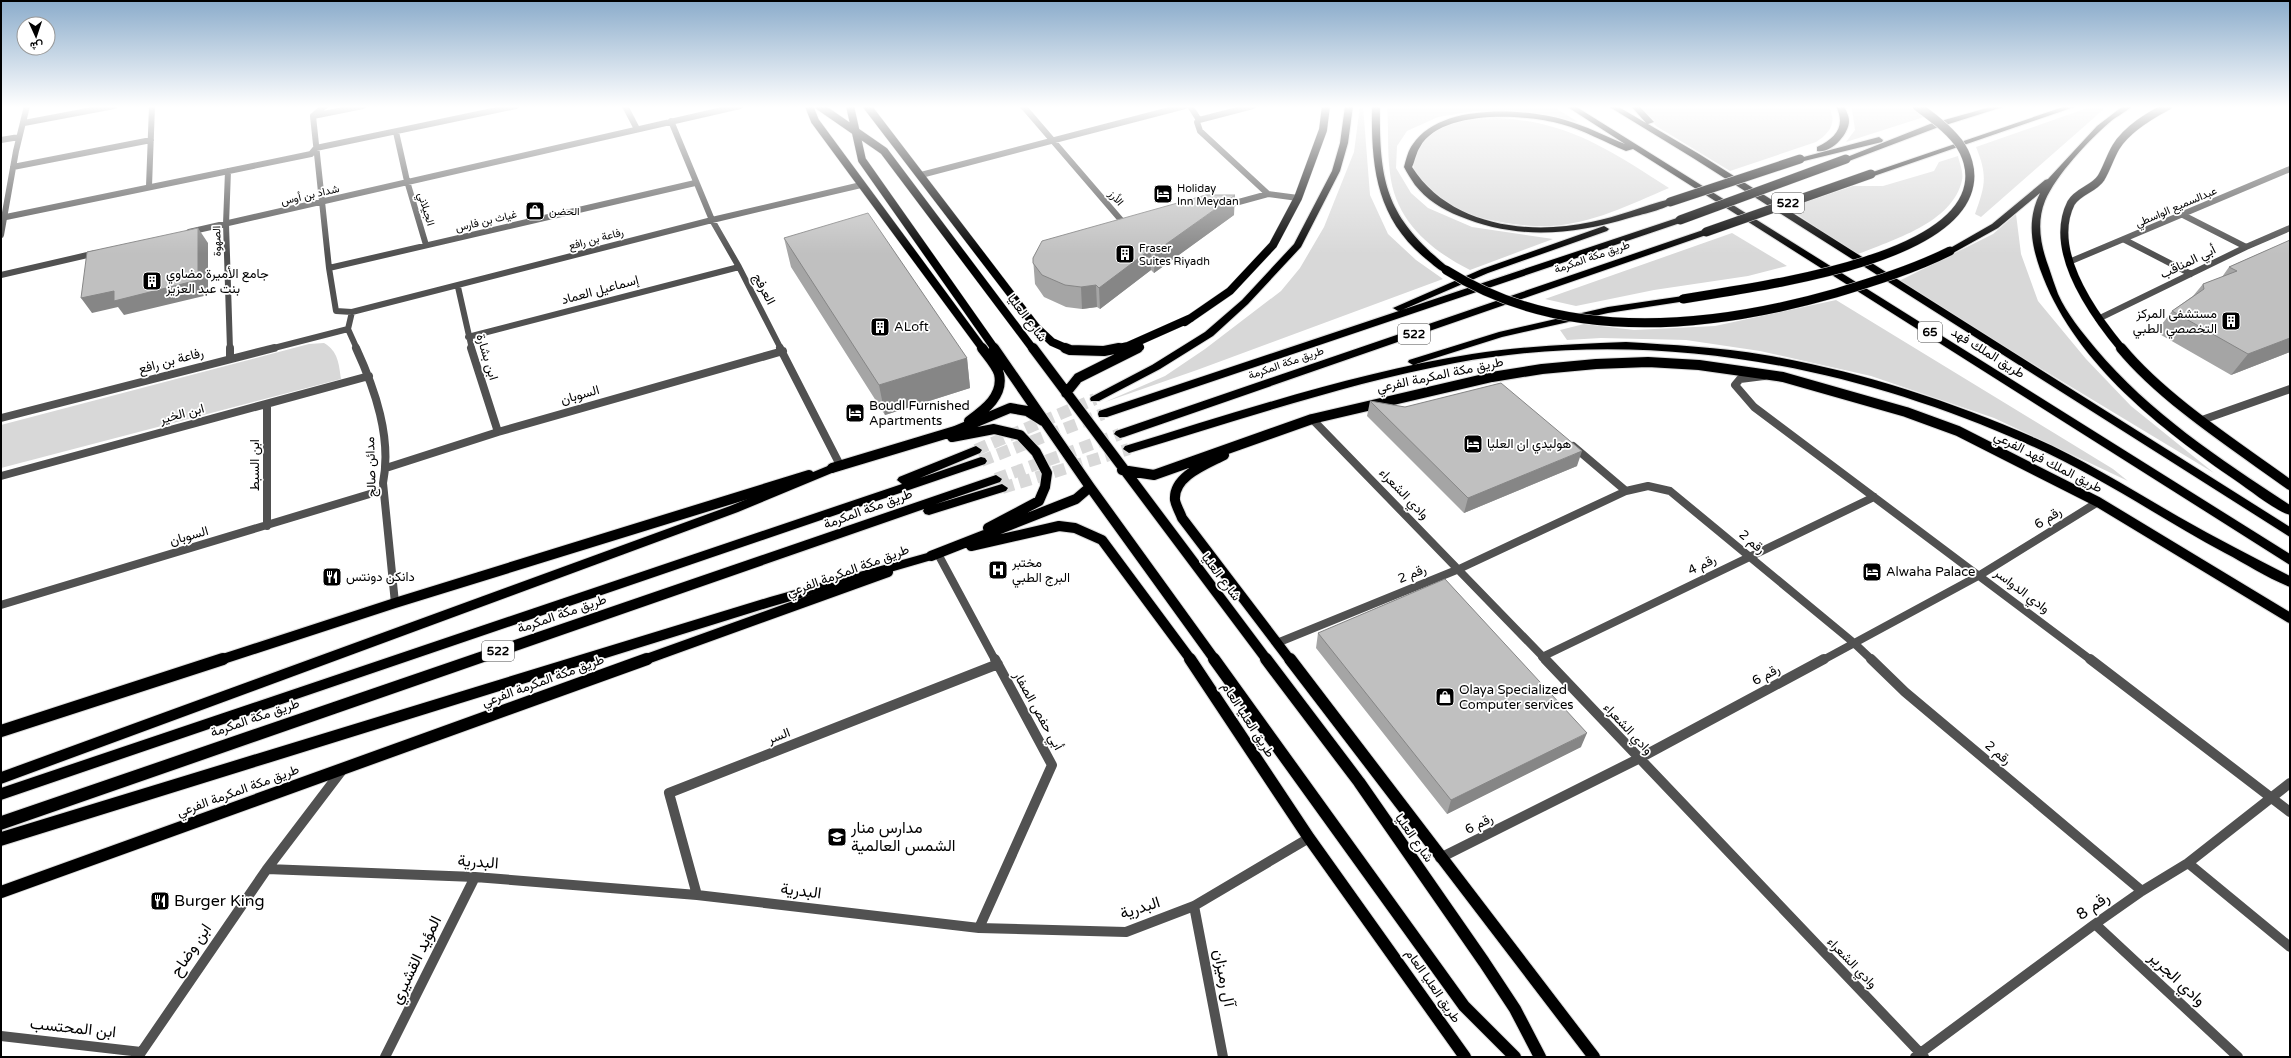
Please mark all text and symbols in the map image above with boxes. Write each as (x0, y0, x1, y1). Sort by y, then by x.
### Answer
north arrow (16, 16, 56, 56)
text: ش (30, 39, 43, 52)
street label: شداد بن أوس (279, 182, 341, 208)
place label: Holiday Inn Meydan (1177, 182, 1239, 208)
hotel icon: Holiday Inn Meydan (1152, 183, 1174, 205)
street label: عبدالسميع الواسطي (2133, 184, 2220, 233)
street label: الأرز (1105, 187, 1126, 208)
street label: الجيلاني (412, 191, 437, 228)
road number: 522 (1772, 193, 1804, 213)
shop icon: الحضن (524, 200, 546, 222)
place label: الحضن (549, 205, 580, 218)
street label: غياث بن فارس (454, 208, 518, 234)
street label: رفاعة بن رافع (567, 225, 625, 254)
street label: الصهوة (210, 226, 224, 256)
street label: طريق مكة المكرمة (1553, 238, 1631, 276)
place label: Fraser Suites Riyadh (1139, 242, 1210, 268)
street label: أبي المناقب (2158, 242, 2219, 284)
building icon: Fraser Suites Riyadh (1114, 243, 1136, 265)
place label: جامع الأميرة مضاوي بنت عبد العزيز (165, 266, 269, 297)
building icon: جامع الأميرة مضاوي بنت عبد العزيز (141, 270, 163, 292)
street label: العرفج (748, 271, 779, 308)
street label: إسماعيل العماد (560, 272, 641, 309)
street label: شارع العليا (1003, 291, 1050, 346)
place label: مستشفى المركز التخصصي الطبي (2133, 306, 2217, 339)
building icon: مستشفى المركز التخصصي الطبي (2220, 310, 2242, 332)
building icon: ALoft (869, 316, 891, 338)
place label: ALoft (894, 319, 929, 335)
road number: 65 (1918, 322, 1942, 342)
road number: 522 (1398, 324, 1430, 344)
street label: طريق الملك فهد (1948, 324, 2028, 382)
street label: ابن بشارة (472, 332, 502, 382)
street label: طريق مكة المكرمة (1247, 344, 1325, 382)
street label: رفاعة بن رافع (137, 345, 206, 378)
street label: طريق مكة المكرمة الفرعي (1375, 354, 1505, 398)
street label: السوبان (559, 382, 601, 408)
place label: Boudl Furnished Apartments (869, 398, 970, 429)
street label: ابن الخير (157, 400, 206, 428)
hotel icon: Boudl Furnished Apartments (844, 402, 866, 424)
street label: طريق الملك فهد الفرعي (1990, 428, 2105, 498)
hotel icon: هوليدي ان العليا (1462, 433, 1484, 455)
street label: مدائن صالح (362, 436, 381, 498)
place label: هوليدي ان العليا (1487, 436, 1571, 454)
street label: ابن السبط (247, 439, 263, 491)
street label: وادي الشعراء (1374, 465, 1433, 525)
street label: طريق مكة المكرمة (821, 486, 915, 532)
street label: رقم 6 (2031, 503, 2065, 533)
street label: السوبان (168, 523, 210, 549)
street label: رقم 2 (1736, 526, 1768, 558)
street label: طريق مكة المكرمة الفرعي (785, 541, 912, 602)
street label: شارع العليا (1197, 550, 1244, 605)
street label: رقم 4 (1685, 551, 1719, 579)
place label: مختبر البرج الطبي (1011, 555, 1070, 588)
hospital icon: مختبر البرج الطبي (987, 559, 1009, 581)
street label: رقم 2 (1395, 561, 1429, 587)
hotel icon: Alwaha Palace (1861, 561, 1883, 583)
place label: Alwaha Palace (1886, 564, 1975, 580)
street label: وادي الدواسر (1989, 564, 2053, 619)
restaurant icon: دانكن دونتس (321, 566, 343, 588)
place label: دانكن دونتس (346, 569, 415, 585)
street label: طريق مكة المكرمة (515, 591, 609, 637)
road number: 522 (482, 641, 514, 661)
street label: طريق مكة المكرمة الفرعي (480, 651, 607, 712)
street label: رقم 6 (1749, 661, 1783, 689)
street label: أبي حفص الصفار (1008, 668, 1066, 754)
street label: طريق العليا العام (1218, 680, 1278, 760)
place label: Olaya Specialized Computer services (1459, 682, 1574, 713)
shop icon: Olaya Specialized Computer services (1434, 686, 1456, 708)
street label: طريق مكة المكرمة (208, 695, 302, 741)
street label: وادي الشعراء (1598, 700, 1656, 760)
street label: السر (765, 724, 792, 748)
street label: رقم 2 (1982, 737, 2014, 769)
street label: طريق مكة المكرمة الفرعي (175, 761, 302, 822)
street label: شارع العليا (1391, 810, 1437, 866)
street label: رقم 6 (1462, 810, 1496, 838)
place label: مدارس منار الشمس العالمية (850, 818, 956, 856)
school or university icon: مدارس منار الشمس العالمية (826, 826, 848, 848)
street label: البدرية (457, 851, 499, 873)
street label: البدرية (779, 879, 823, 903)
street label: رقم 8 (2072, 887, 2114, 925)
restaurant icon: Burger King (149, 890, 171, 912)
place label: Burger King (174, 891, 265, 911)
street label: البدرية (1117, 892, 1163, 924)
street label: المؤيد القشيري (386, 913, 449, 1009)
street label: ابن وضاح (166, 920, 217, 981)
street label: وادي الشعراء (1822, 934, 1881, 994)
street label: طريق العليا العام (1402, 946, 1464, 1026)
street label: وادي الجرير (2141, 947, 2210, 1013)
street label: آل رميزان (1209, 948, 1240, 1010)
street label: ابن المحتسب (29, 1014, 117, 1042)

